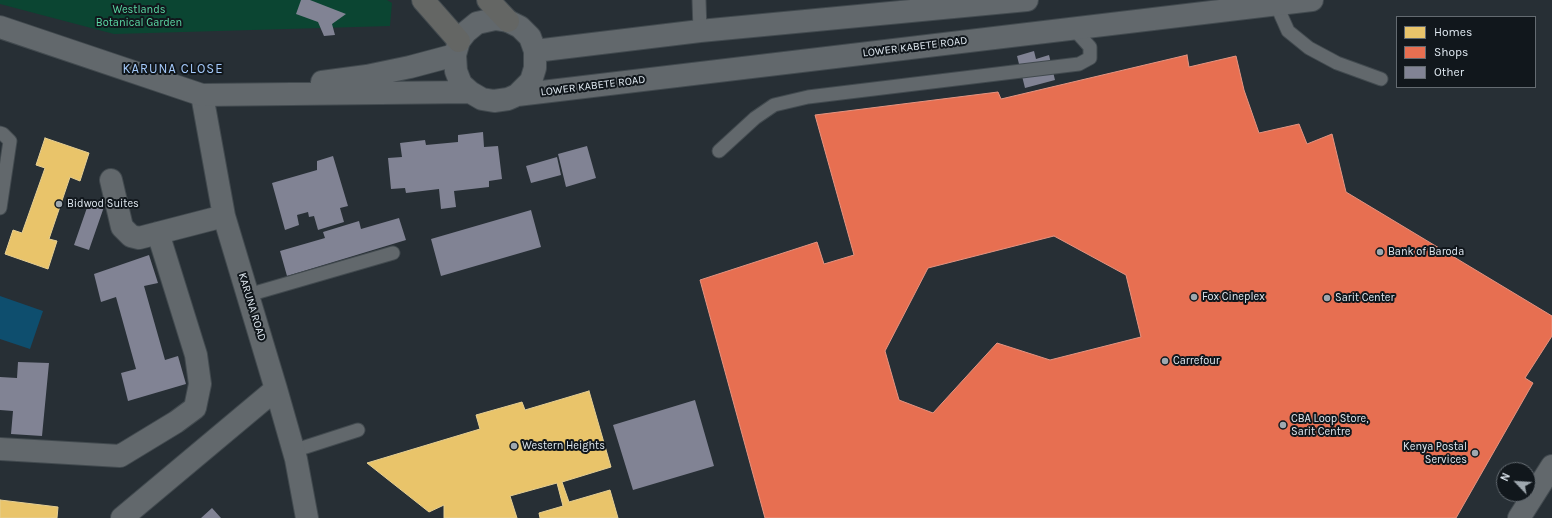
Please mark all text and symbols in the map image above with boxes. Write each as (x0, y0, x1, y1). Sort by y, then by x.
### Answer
park label: Westlands Botanical Garden (96, 3, 182, 29)
legend (1396, 16, 1536, 88)
text: Homes (1434, 25, 1472, 39)
street label: LOWER KABETE ROAD (862, 34, 968, 60)
text: Shops (1434, 45, 1468, 59)
district label: KARUNA CLOSE (123, 61, 223, 77)
text: Other (1434, 65, 1464, 79)
street label: LOWER KABETE ROAD (540, 73, 646, 99)
place label: Bidwod Suites (67, 197, 139, 211)
marker: Bidwod Suites (54, 199, 64, 209)
place label: Bank of Baroda (1388, 245, 1464, 259)
marker: Bank of Baroda (1375, 247, 1385, 257)
street label: KARUNA ROAD (235, 271, 269, 343)
place label: Fox Cineplex (1202, 290, 1265, 304)
place label: Sarit Center (1335, 291, 1394, 305)
marker: Fox Cineplex (1189, 292, 1199, 302)
marker: Sarit Center (1322, 293, 1332, 303)
place label: Carrefour (1173, 354, 1220, 368)
marker: Carrefour (1160, 356, 1170, 366)
place label: CBA Loop Store, Sarit Centre (1291, 412, 1368, 438)
marker: CBA Loop Store, Sarit Centre (1278, 420, 1288, 430)
place label: Western Heights (522, 439, 605, 453)
place label: Kenya Postal Services (1403, 440, 1467, 466)
marker: Western Heights (509, 441, 519, 451)
marker: Kenya Postal Services (1470, 448, 1480, 458)
north arrow (1496, 462, 1536, 502)
text: N (1498, 471, 1513, 483)

